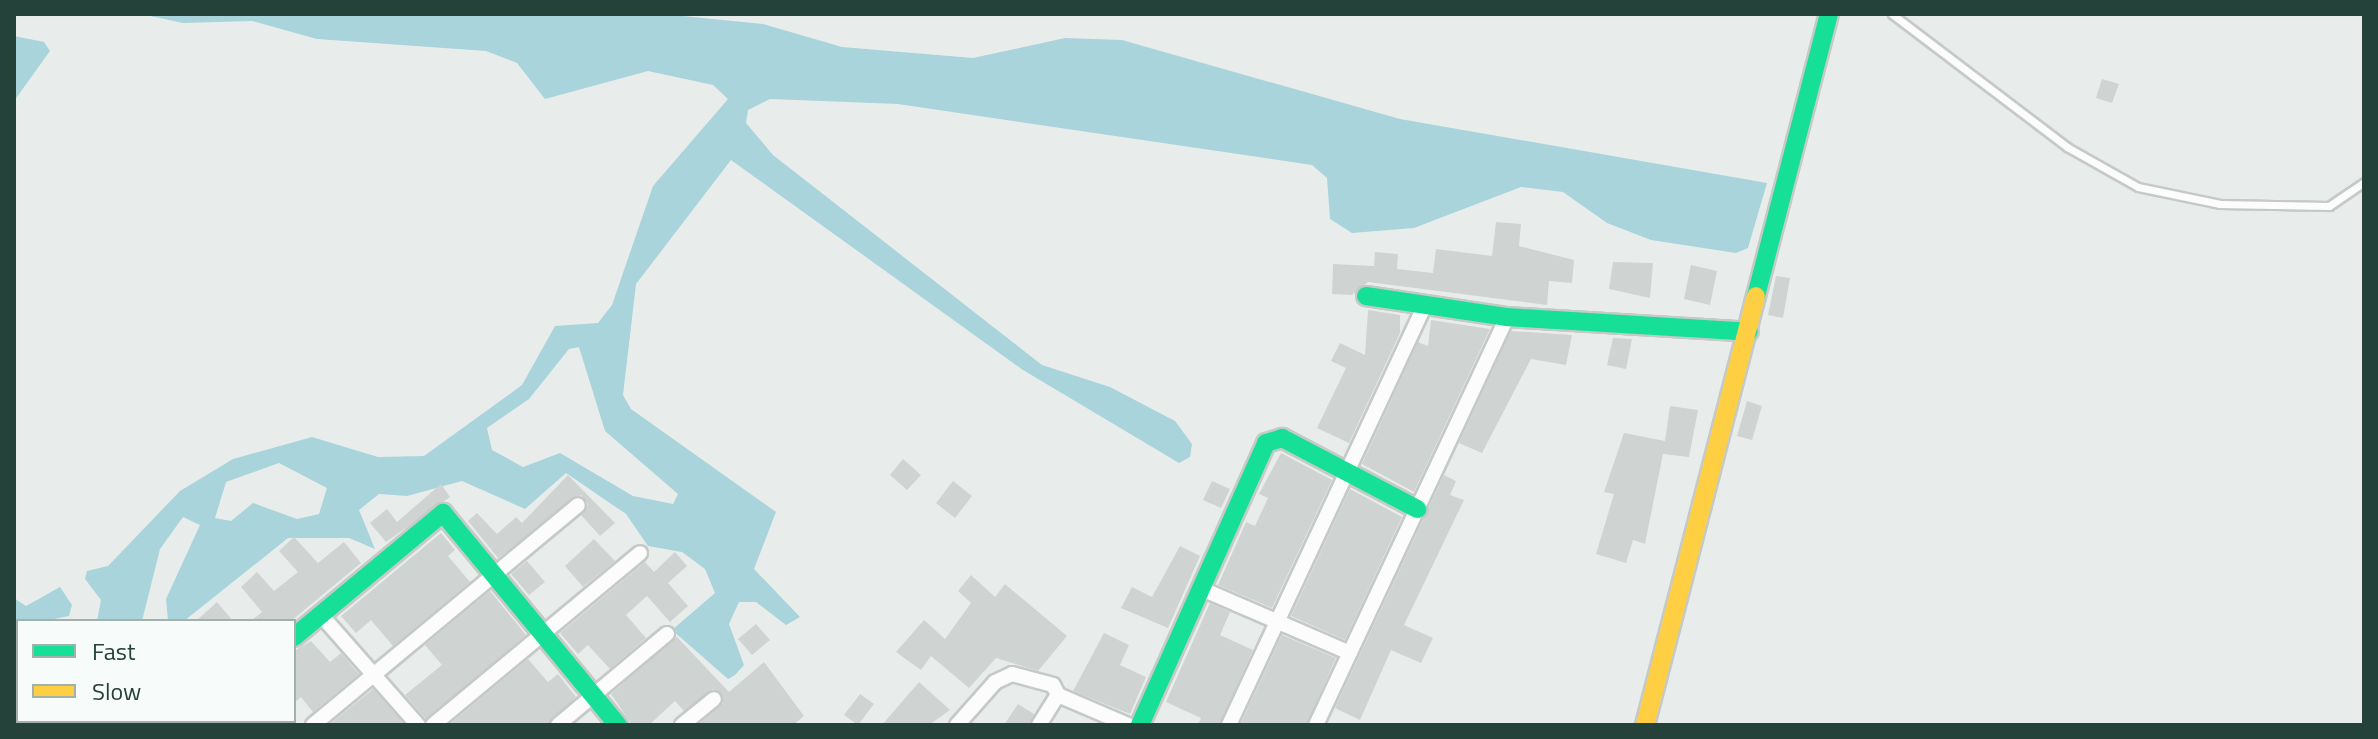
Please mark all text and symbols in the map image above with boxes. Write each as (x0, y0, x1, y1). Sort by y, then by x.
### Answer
legend (16, 619, 296, 723)
text: Fast (92, 633, 135, 669)
text: Slow (92, 673, 141, 709)

